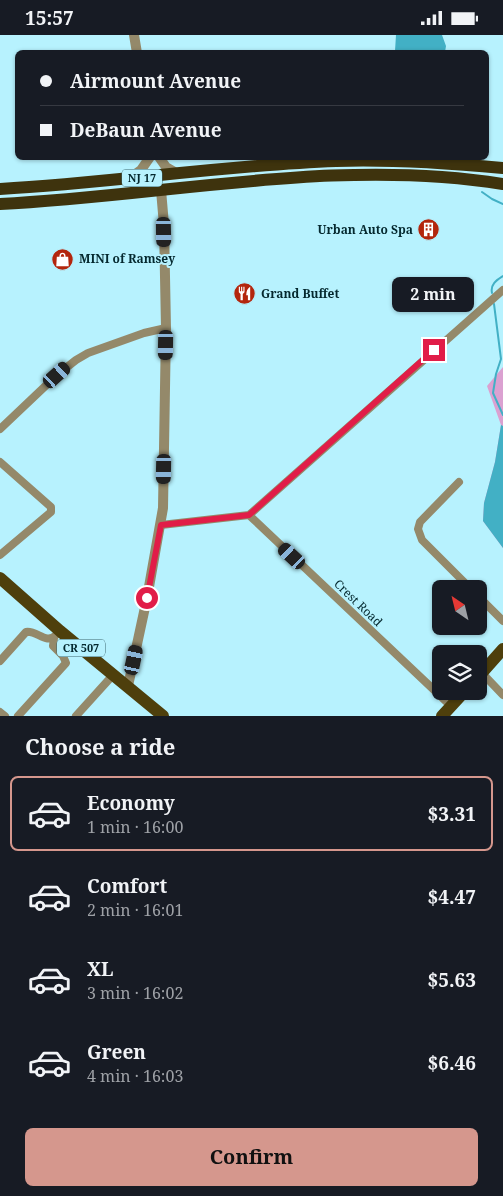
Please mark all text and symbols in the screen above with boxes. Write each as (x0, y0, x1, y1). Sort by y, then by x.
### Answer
text: 15:57 (25, 5, 74, 31)
text: Airmount Avenue (70, 68, 241, 94)
text: DeBaun Avenue (70, 117, 222, 143)
road number: NJ 17 (122, 169, 162, 187)
car (156, 217, 171, 247)
building icon: Urban Auto Spa (417, 218, 441, 242)
place label: Urban Auto Spa (318, 221, 413, 238)
shop icon: MINI of Ramsey (51, 247, 75, 271)
place label: MINI of Ramsey (79, 250, 175, 267)
callout: 2 min (393, 277, 475, 313)
restaurant icon: Grand Buffet (233, 282, 257, 306)
text: 2 min (410, 283, 456, 305)
place label: Grand Buffet (261, 285, 339, 302)
car (158, 330, 173, 360)
route end (423, 339, 445, 361)
car (40, 359, 73, 391)
car (156, 454, 171, 484)
car (275, 540, 308, 572)
street label: Crest Road (330, 575, 387, 630)
north arrow (432, 580, 488, 635)
map controls (432, 580, 487, 700)
route start (136, 587, 158, 609)
road number: CR 507 (57, 639, 105, 657)
car (123, 644, 144, 676)
button: layers (432, 645, 487, 700)
text: Choose a ride (25, 731, 175, 761)
text: Economy (87, 790, 175, 816)
icon: car (27, 791, 72, 836)
text: $3.31 (427, 801, 476, 827)
text: 1 min · 16:00 (87, 816, 183, 838)
text: Comfort (87, 873, 167, 899)
icon: car (27, 874, 72, 919)
text: $4.47 (427, 884, 476, 910)
text: 2 min · 16:01 (87, 899, 183, 921)
text: XL (87, 956, 113, 982)
icon: car (27, 957, 72, 1002)
text: $5.63 (427, 967, 476, 993)
text: 3 min · 16:02 (87, 982, 183, 1004)
text: Green (87, 1039, 146, 1065)
icon: car (27, 1040, 72, 1085)
text: $6.46 (427, 1050, 476, 1076)
text: 4 min · 16:03 (87, 1065, 183, 1087)
button: Confirm (25, 1128, 478, 1186)

